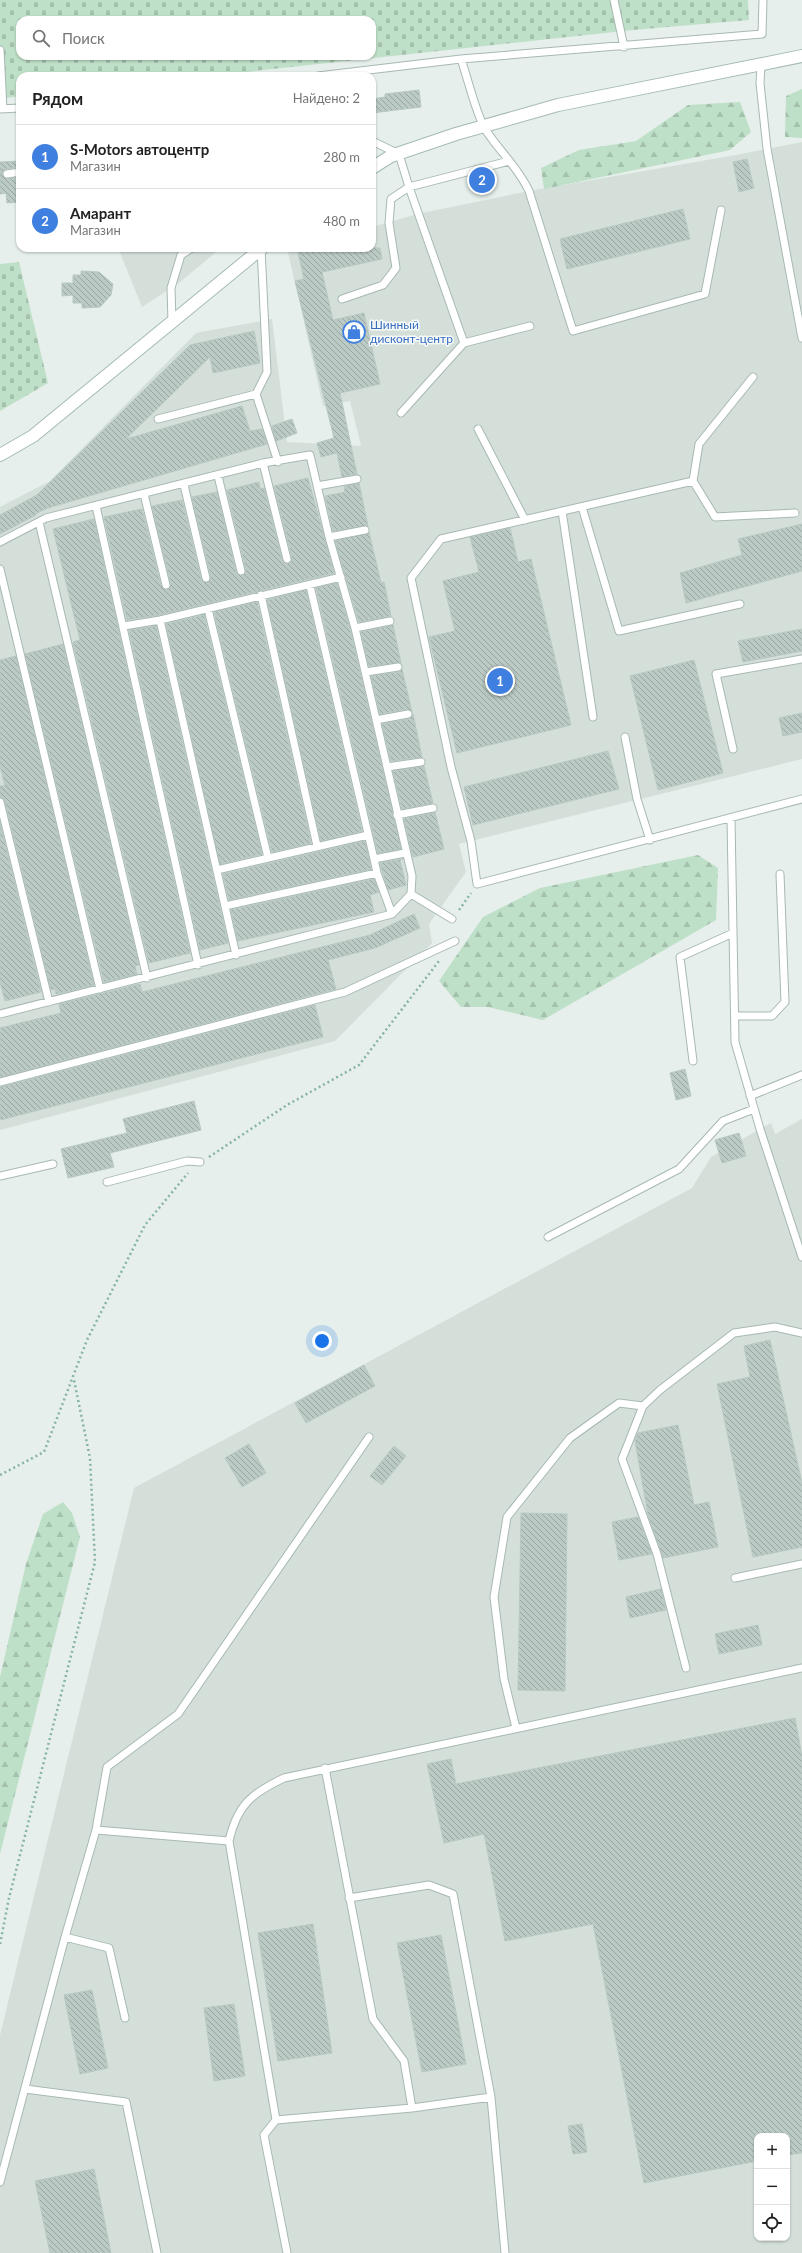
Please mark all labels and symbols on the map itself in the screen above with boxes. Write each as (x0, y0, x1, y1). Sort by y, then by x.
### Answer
pin: 2 (469, 165, 495, 195)
place label: Шинный дисконт-центр (370, 317, 453, 346)
shop icon: Шинный дисконт-центр (341, 319, 367, 345)
pin: 1 (487, 666, 513, 696)
your location (312, 1331, 332, 1351)

